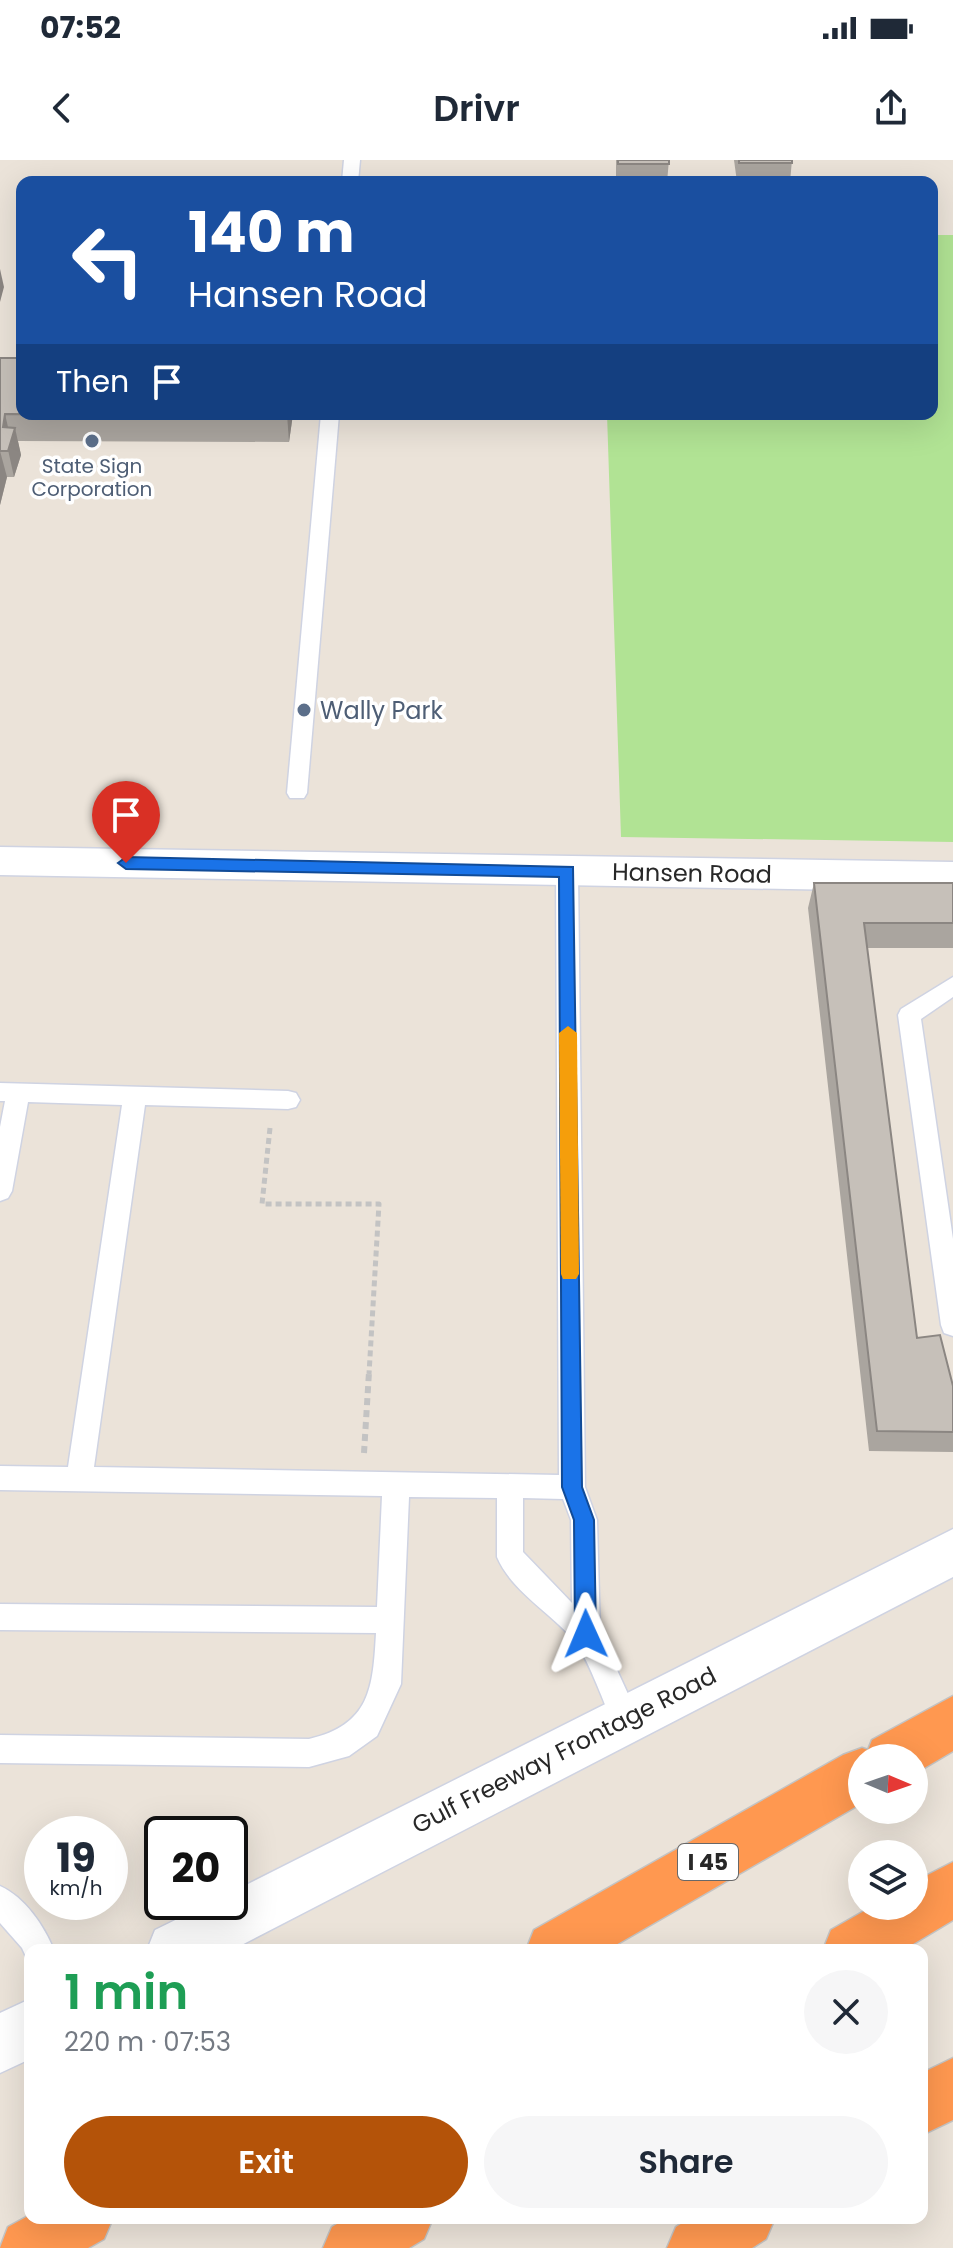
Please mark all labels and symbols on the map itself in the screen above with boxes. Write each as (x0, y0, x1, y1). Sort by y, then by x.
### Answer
marker: State Sign Corporation (83, 432, 101, 450)
place label: State Sign Corporation (32, 452, 152, 503)
place label: Wally Park (320, 694, 443, 727)
marker: Wally Park (295, 701, 313, 719)
pin (92, 781, 160, 863)
street label: Hansen Road (612, 855, 772, 891)
position arrow (544, 1592, 628, 1676)
street label: Gulf Freeway Frontage Road (406, 1659, 722, 1841)
north arrow (848, 1744, 928, 1824)
speed limit sign: 20 (144, 1816, 248, 1920)
road number: I 45 (678, 1844, 738, 1880)

